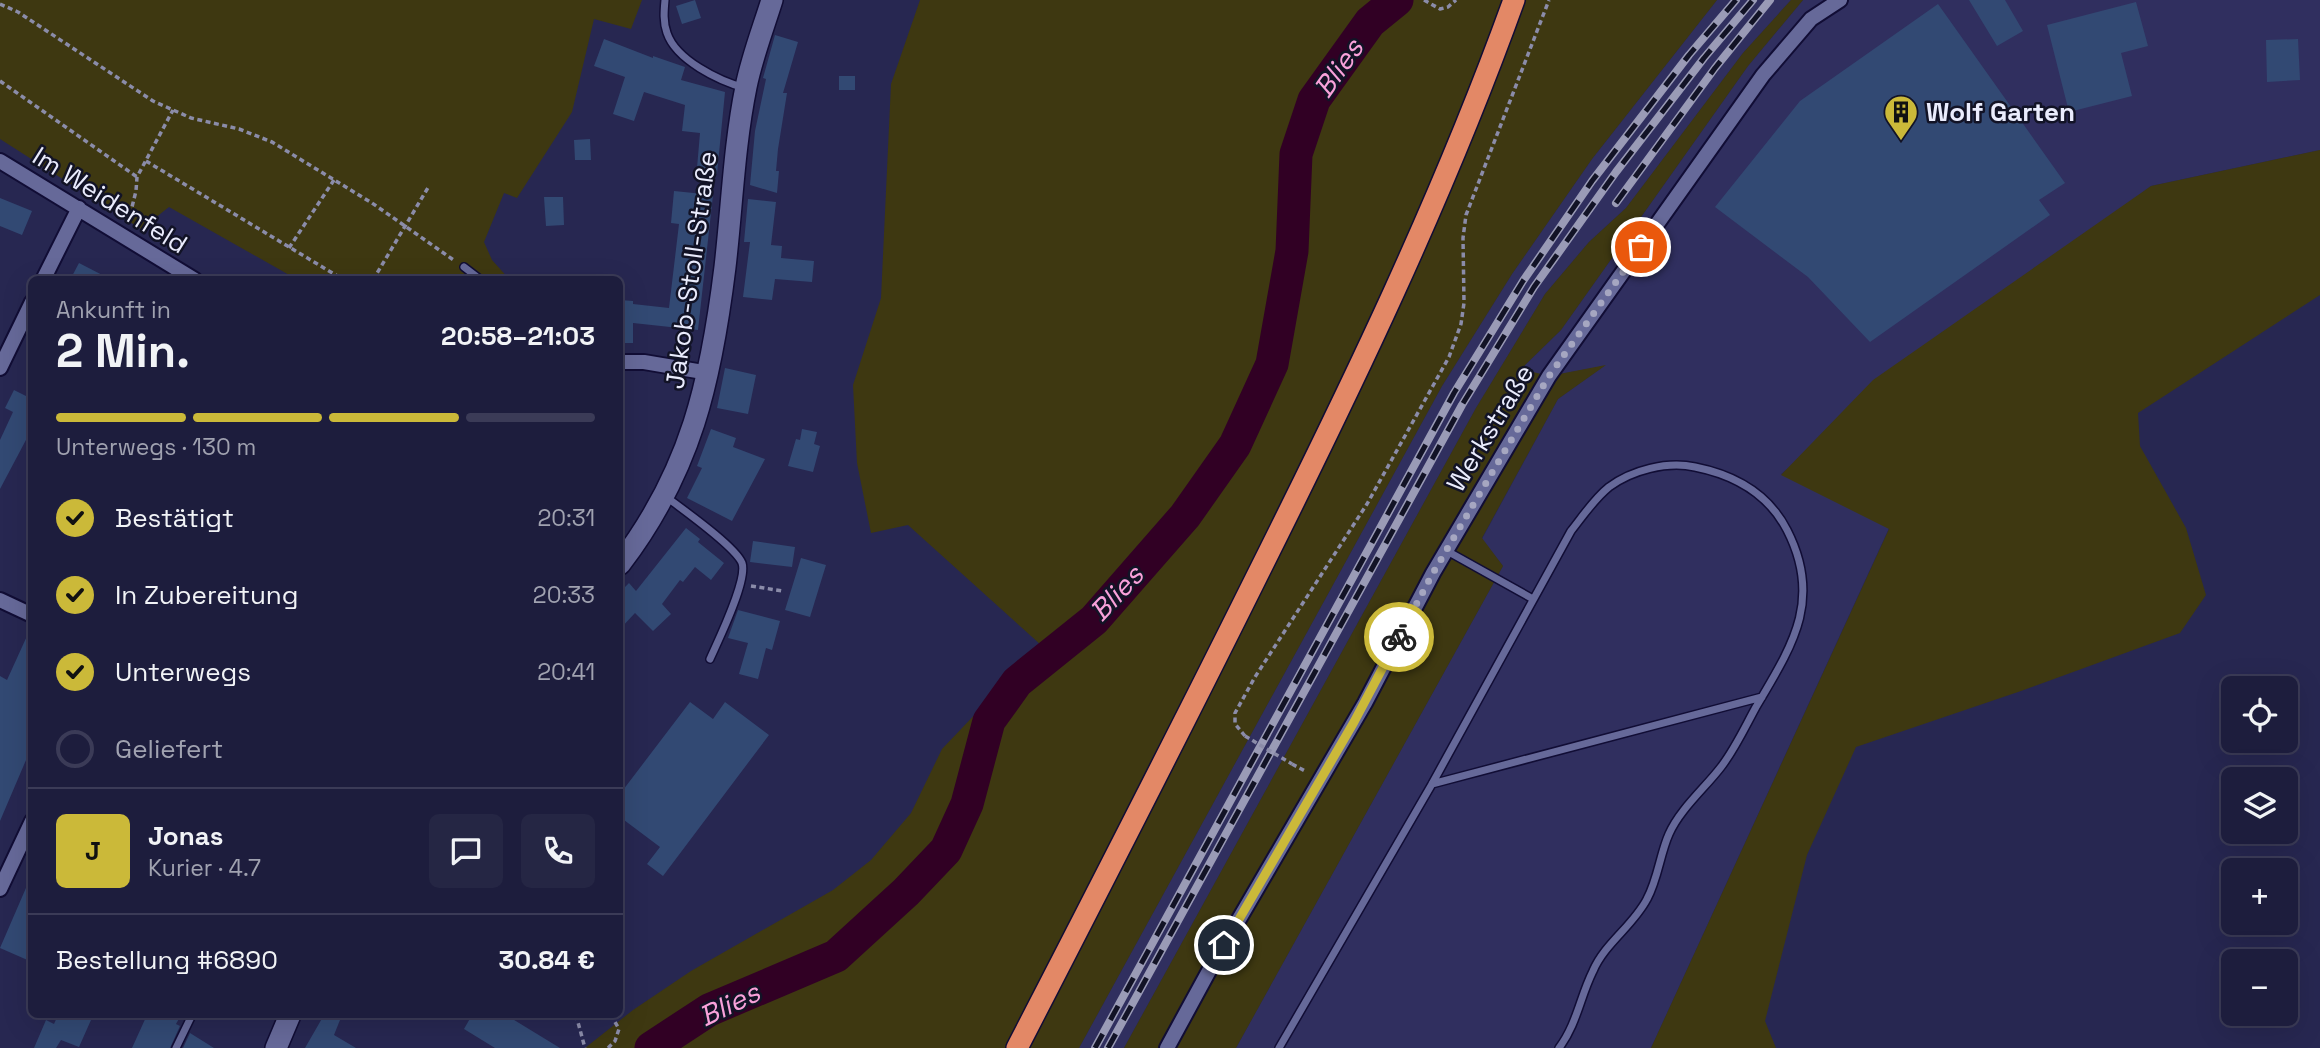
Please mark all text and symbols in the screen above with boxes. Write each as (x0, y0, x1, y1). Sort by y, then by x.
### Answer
water label: Blies (1305, 31, 1372, 104)
building icon: Wolf Garten (1882, 93, 1920, 142)
place label: Wolf Garten (1926, 95, 2075, 129)
street label: Im Weidenfeld (26, 139, 194, 261)
street label: Jakob-Stoll-Straße (657, 149, 725, 391)
pin (1611, 217, 1671, 277)
icon: bag (1622, 228, 1660, 266)
text: Ankunft in (56, 295, 171, 325)
text: 20:58–21:03 (441, 319, 595, 353)
text: 2 Min. (56, 322, 190, 380)
street label: Werkstraße (1439, 358, 1541, 498)
text: Unterwegs · 130 m (56, 432, 256, 462)
icon: check (56, 499, 94, 537)
text: Bestätigt (115, 501, 234, 535)
text: 20:31 (537, 503, 595, 533)
water label: Blies (1081, 557, 1152, 629)
icon: check (56, 576, 94, 614)
text: In Zubereitung (115, 578, 299, 612)
text: 20:33 (533, 580, 595, 610)
courier (1364, 602, 1434, 672)
icon: bike (1380, 618, 1418, 656)
icon: check (56, 653, 94, 691)
text: Unterwegs (115, 655, 251, 689)
text: 20:41 (537, 657, 595, 687)
map controls (2221, 676, 2298, 1026)
button: locate (2221, 676, 2298, 753)
text: Geliefert (115, 732, 223, 766)
button: layers (2221, 767, 2298, 844)
button: chat (429, 814, 503, 888)
button: phone (521, 814, 595, 888)
text: Jonas (148, 819, 223, 853)
text: J (85, 834, 101, 868)
text: Kurier · 4.7 (148, 853, 261, 883)
button: + (2221, 858, 2298, 935)
pin (1194, 915, 1254, 975)
icon: home (1205, 926, 1243, 964)
text: Bestellung #6890 (56, 943, 278, 977)
text: 30.84 € (499, 943, 595, 977)
button: − (2221, 949, 2298, 1026)
water label: Blies (693, 973, 767, 1034)

